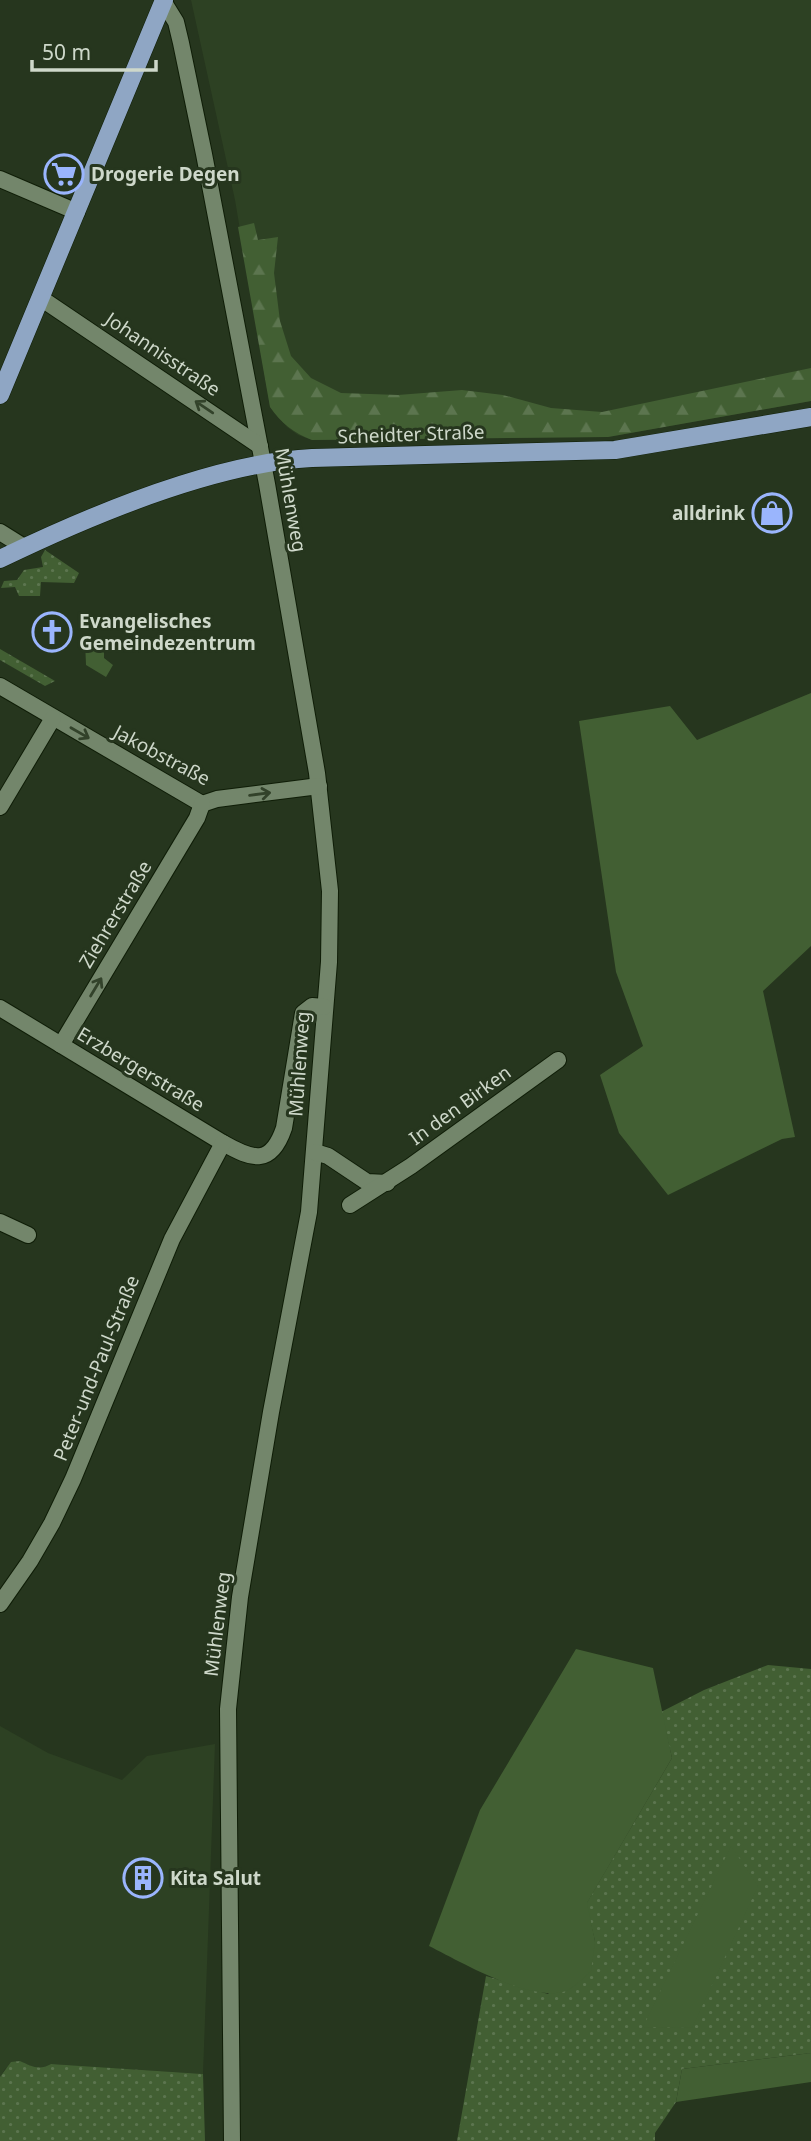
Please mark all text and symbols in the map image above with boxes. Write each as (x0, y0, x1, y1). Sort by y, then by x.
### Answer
scale bar (32, 28, 156, 72)
text: 50 m (42, 38, 91, 66)
supermarket icon: Drogerie Degen (43, 153, 85, 195)
place label: Drogerie Degen (91, 161, 240, 187)
street label: Johannisstraße (99, 305, 226, 402)
one-way arrow (194, 400, 214, 414)
street label: Scheidter Straße (337, 418, 485, 450)
street label: Mühlenweg (269, 446, 313, 554)
shop icon: alldrink (751, 492, 793, 534)
place label: alldrink (672, 500, 745, 526)
place label: Evangelisches Gemeindezentrum (79, 608, 256, 656)
church icon: Evangelisches Gemeindezentrum (31, 611, 73, 653)
street label: Jakobstraße (107, 718, 215, 791)
one-way arrow (69, 726, 89, 740)
one-way arrow (248, 787, 271, 800)
street label: Ziehrerstraße (73, 855, 157, 973)
one-way arrow (89, 977, 103, 997)
street label: Mühlenweg (282, 1011, 316, 1117)
street label: Erzbergerstraße (72, 1021, 210, 1117)
street label: In den Birken (404, 1059, 516, 1151)
street label: Peter-und-Paul-Straße (47, 1271, 145, 1465)
street label: Mühlenweg (198, 1570, 236, 1678)
building icon: Kita Salut (122, 1857, 164, 1899)
place label: Kita Salut (170, 1865, 261, 1891)

